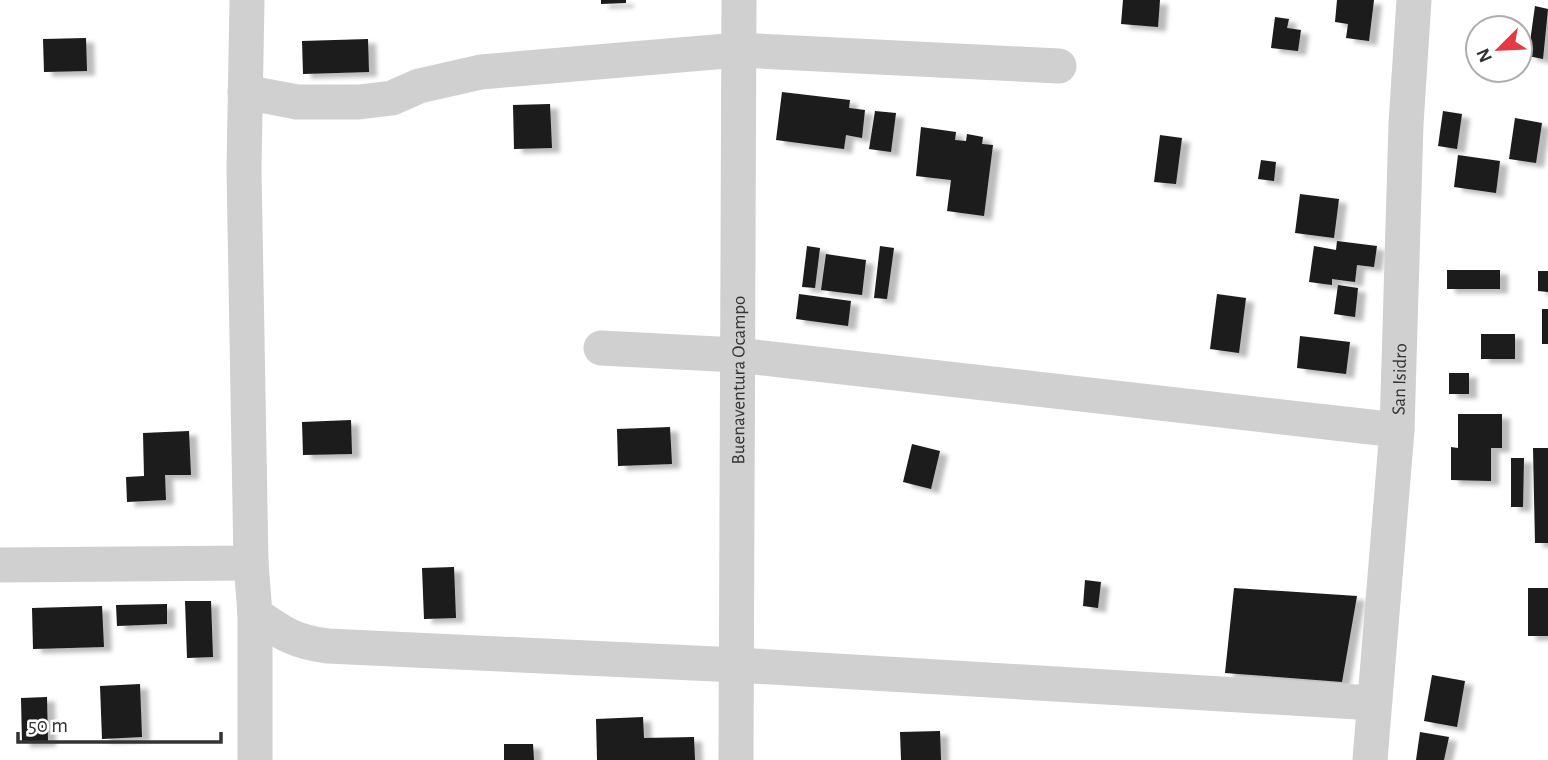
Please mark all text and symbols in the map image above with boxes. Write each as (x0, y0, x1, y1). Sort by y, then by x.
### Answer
north arrow (1464, 14, 1534, 84)
text: N (1473, 45, 1496, 65)
street label: Buenaventura Ocampo (729, 296, 749, 464)
street label: San Isidro (1389, 343, 1411, 415)
scale bar (18, 700, 220, 744)
text: 50 m (28, 715, 68, 736)

